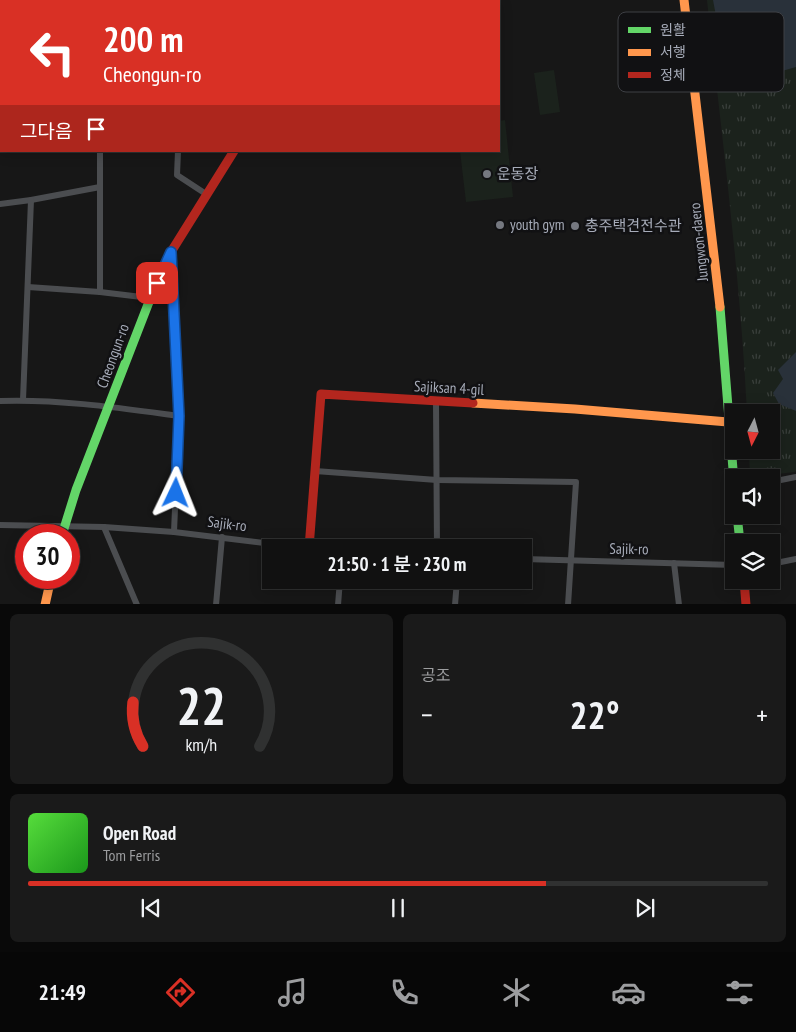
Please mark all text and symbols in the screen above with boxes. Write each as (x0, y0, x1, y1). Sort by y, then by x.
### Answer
legend (618, 12, 784, 92)
text: 200 m (103, 16, 184, 62)
icon: left (20, 20, 85, 85)
text: 원활 (660, 21, 686, 39)
text: 서행 (660, 43, 686, 61)
text: Cheongun-ro (103, 60, 201, 88)
text: 정체 (660, 66, 686, 84)
icon: arrive (82, 115, 110, 143)
text: 그다음 (20, 119, 72, 143)
place label: 운동장 (497, 164, 539, 183)
marker: 운동장 (481, 168, 493, 180)
street label: Jungwon-daero (685, 202, 712, 283)
place label: youth gym (510, 215, 564, 234)
place label: 충주택견전수관 (585, 216, 682, 235)
marker: youth gym (494, 219, 506, 231)
marker: 충주택견전수관 (569, 220, 581, 232)
pin (136, 262, 178, 304)
icon: arrive (143, 269, 171, 297)
street label: Cheongun-ro (92, 321, 133, 391)
street label: Sajiksan 4-gil (414, 376, 485, 399)
north arrow (725, 404, 780, 459)
map controls (725, 404, 780, 589)
position arrow (149, 466, 201, 518)
button: sound (725, 469, 780, 524)
street label: Sajik-ro (206, 512, 248, 535)
speed limit sign: 30 (15, 524, 80, 589)
button: layers (725, 534, 780, 589)
street label: Sajik-ro (609, 539, 649, 558)
text: 21:50 · 1 분 · 230 m (328, 552, 466, 576)
text: 공조 (421, 665, 450, 685)
text: 22 (177, 672, 226, 739)
text: 22° (569, 690, 620, 739)
text: − (421, 696, 433, 733)
text: + (756, 696, 768, 733)
text: km/h (186, 733, 217, 756)
text: Open Road (103, 821, 176, 845)
text: Tom Ferris (103, 845, 160, 865)
icon: previous (137, 894, 165, 922)
icon: pause (384, 894, 412, 922)
icon: next (631, 894, 659, 922)
icon: directions (163, 975, 198, 1010)
icon: music (275, 975, 310, 1010)
icon: phone (387, 975, 422, 1010)
icon: climate (499, 975, 534, 1010)
icon: car (611, 975, 646, 1010)
icon: filters (722, 975, 757, 1010)
text: 21:49 (38, 978, 86, 1006)

